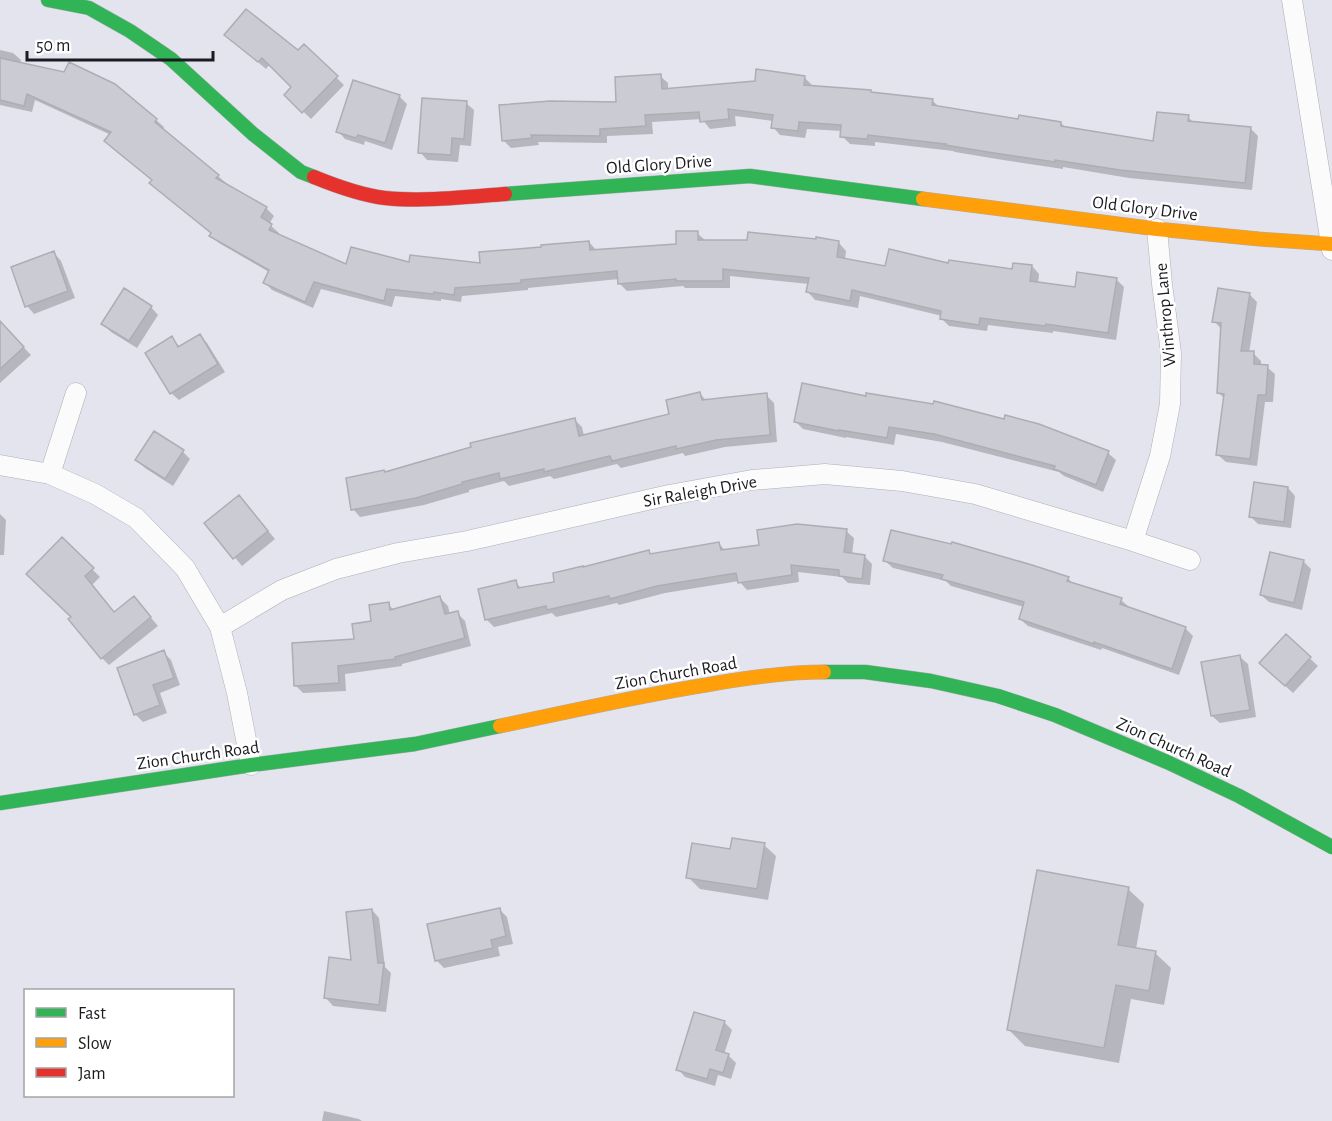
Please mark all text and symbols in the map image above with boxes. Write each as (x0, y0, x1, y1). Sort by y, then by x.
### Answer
scale bar (27, 24, 213, 62)
text: 50 m (36, 37, 70, 55)
street label: Old Glory Drive (606, 152, 713, 178)
street label: Old Glory Drive (1091, 194, 1199, 224)
street label: Winthrop Lane (1152, 262, 1180, 368)
street label: Sir Raleigh Drive (642, 473, 758, 511)
street label: Zion Church Road (614, 654, 738, 694)
street label: Zion Church Road (1114, 715, 1234, 781)
street label: Zion Church Road (136, 738, 260, 773)
legend (24, 989, 234, 1097)
text: Fast (78, 1005, 106, 1023)
text: Slow (78, 1035, 111, 1053)
text: Jam (78, 1065, 106, 1083)

